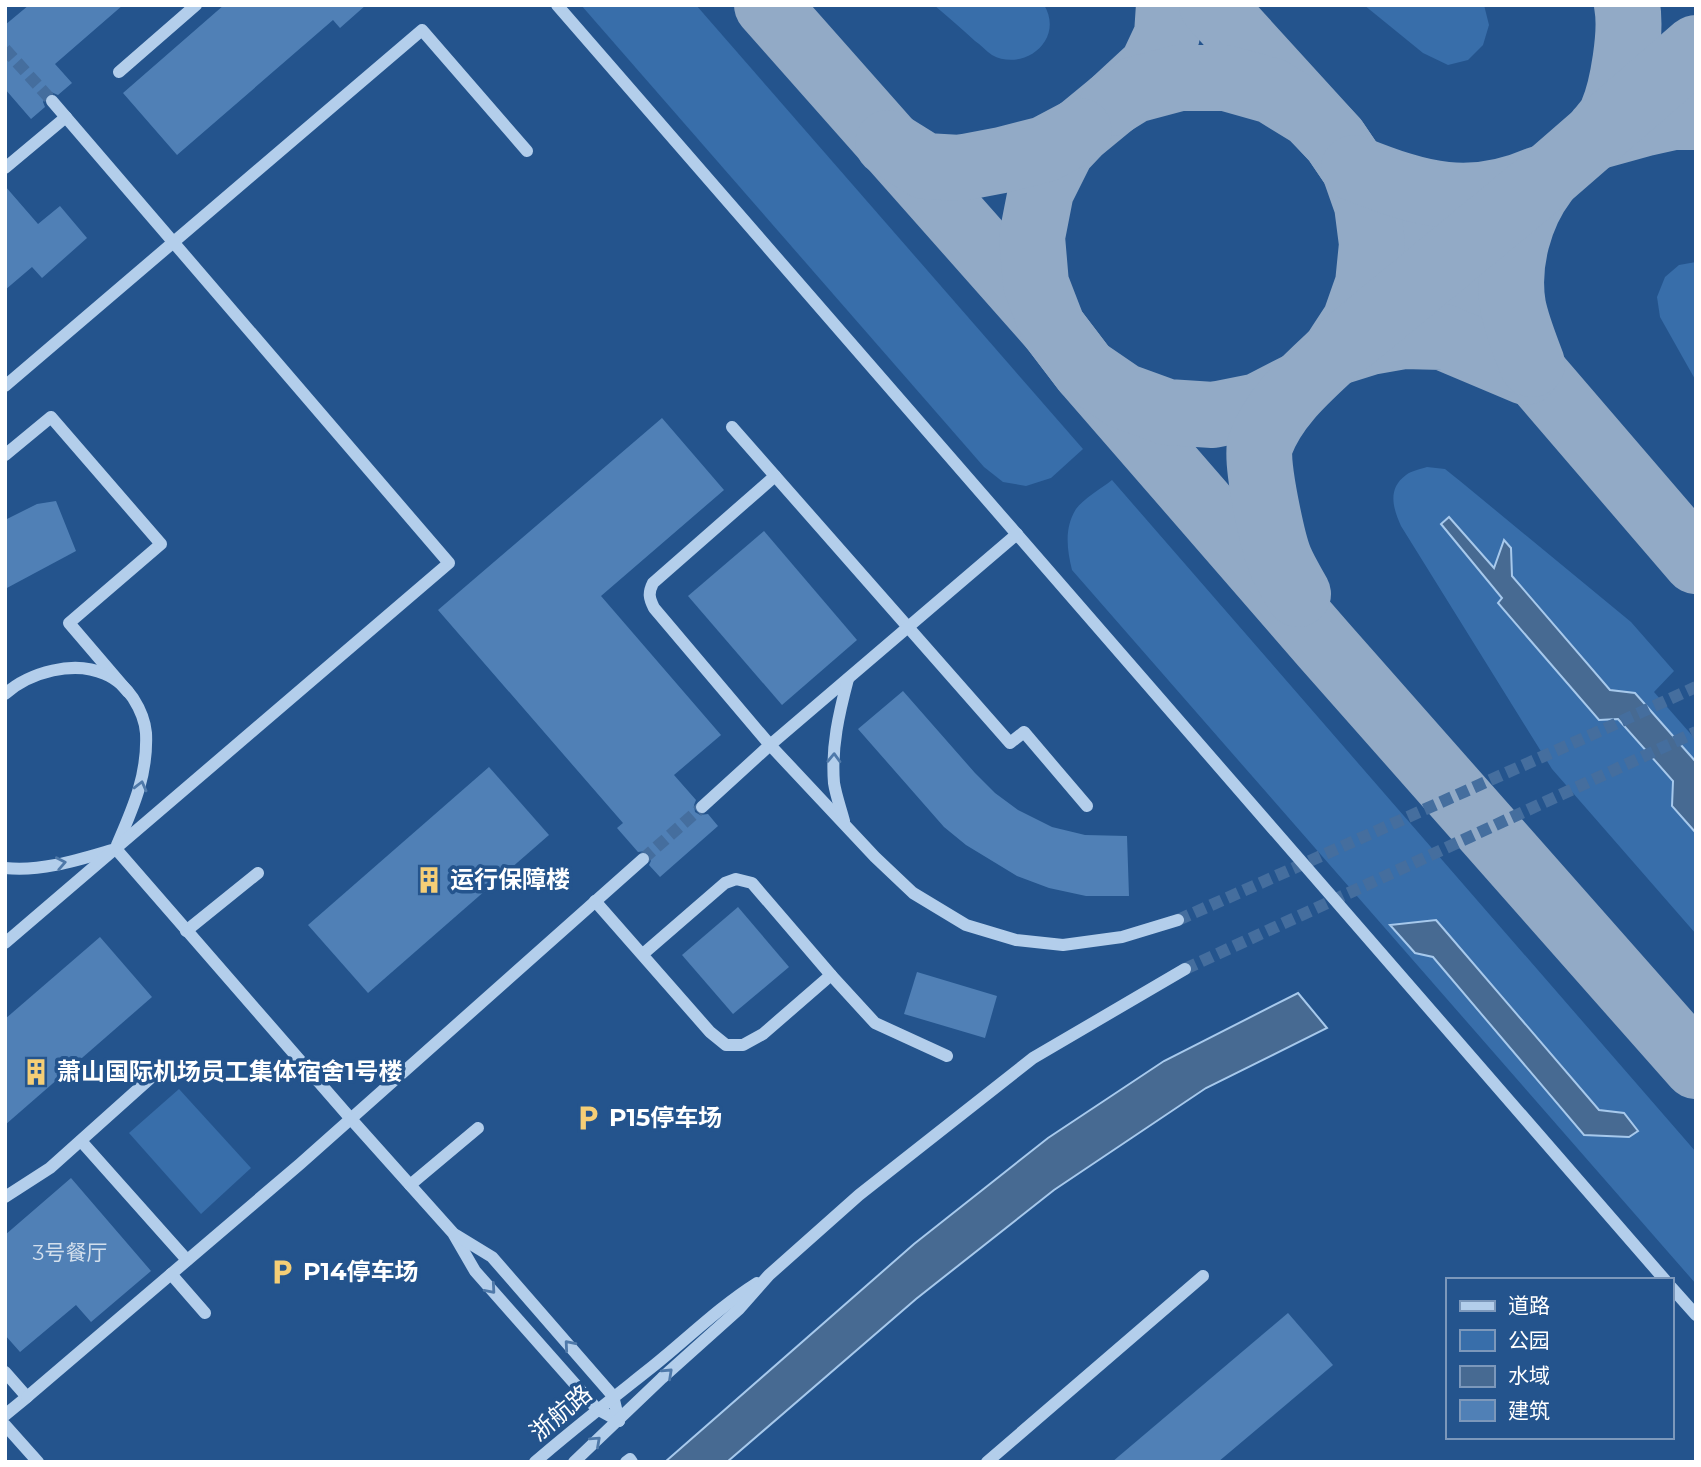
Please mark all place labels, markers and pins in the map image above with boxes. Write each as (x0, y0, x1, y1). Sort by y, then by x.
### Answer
building icon: 运行保障楼 (414, 865, 444, 895)
place label: 运行保障楼 (450, 865, 570, 894)
building icon: 萧山国际机场员工集体宿舍1号楼 (21, 1057, 51, 1087)
place label: 萧山国际机场员工集体宿舍1号楼 (57, 1057, 402, 1086)
parking icon: P15停车场 (573, 1103, 603, 1133)
place label: P15停车场 (609, 1103, 722, 1132)
parking icon: P14停车场 (267, 1257, 297, 1287)
place label: P14停车场 (303, 1257, 419, 1286)

